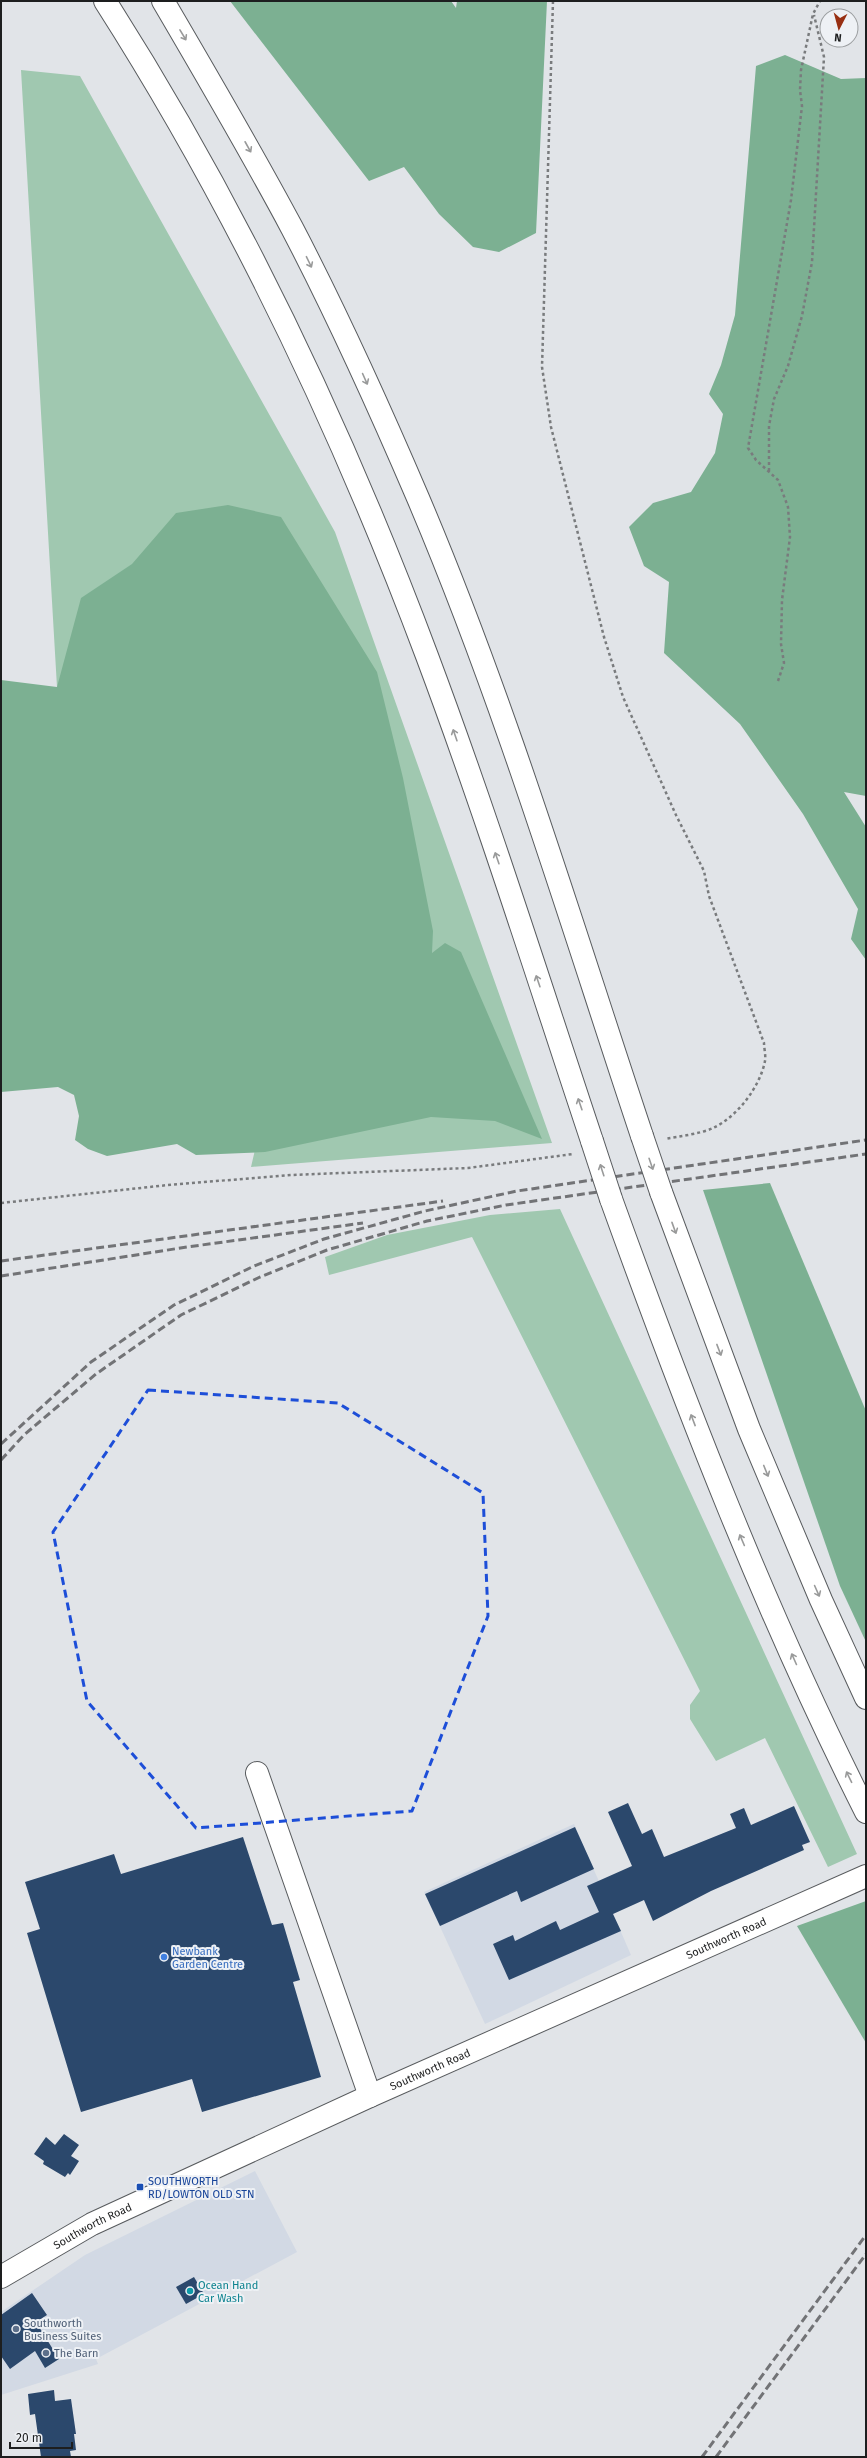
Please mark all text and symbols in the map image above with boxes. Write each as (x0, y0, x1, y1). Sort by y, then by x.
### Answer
north arrow (819, 8, 859, 48)
one-way arrow (179, 28, 187, 40)
text: N (834, 31, 842, 44)
one-way arrow (244, 141, 252, 153)
one-way arrow (306, 256, 313, 268)
one-way arrow (362, 373, 369, 385)
one-way arrow (450, 729, 458, 741)
one-way arrow (493, 851, 500, 864)
one-way arrow (534, 975, 542, 987)
one-way arrow (576, 1098, 583, 1111)
one-way arrow (648, 1157, 656, 1169)
one-way arrow (597, 1164, 605, 1176)
one-way arrow (671, 1222, 678, 1235)
one-way arrow (715, 1344, 723, 1356)
one-way arrow (688, 1414, 696, 1426)
one-way arrow (763, 1465, 770, 1477)
one-way arrow (737, 1535, 745, 1547)
one-way arrow (814, 1584, 821, 1596)
one-way arrow (790, 1653, 797, 1665)
one-way arrow (845, 1771, 852, 1783)
street label: Southworth Road (684, 1915, 769, 1962)
place label: Newbank Garden Centre (172, 1945, 243, 1971)
marker: Newbank Garden Centre (159, 1952, 169, 1962)
street label: Southworth Road (388, 2046, 472, 2093)
place label: SOUTHWORTH RD/LOWTON OLD STN (148, 2175, 255, 2201)
marker: SOUTHWORTH RD/LOWTON OLD STN (135, 2182, 145, 2192)
street label: Southworth Road (51, 2201, 134, 2252)
place label: Ocean Hand Car Wash (198, 2279, 258, 2305)
marker: Ocean Hand Car Wash (185, 2286, 195, 2296)
place label: Southworth Business Suites (24, 2317, 101, 2343)
marker: Southworth Business Suites (11, 2324, 21, 2334)
place label: The Barn (54, 2347, 98, 2360)
marker: The Barn (41, 2348, 51, 2358)
scale bar (10, 2424, 72, 2450)
text: 20 m (16, 2431, 42, 2445)

